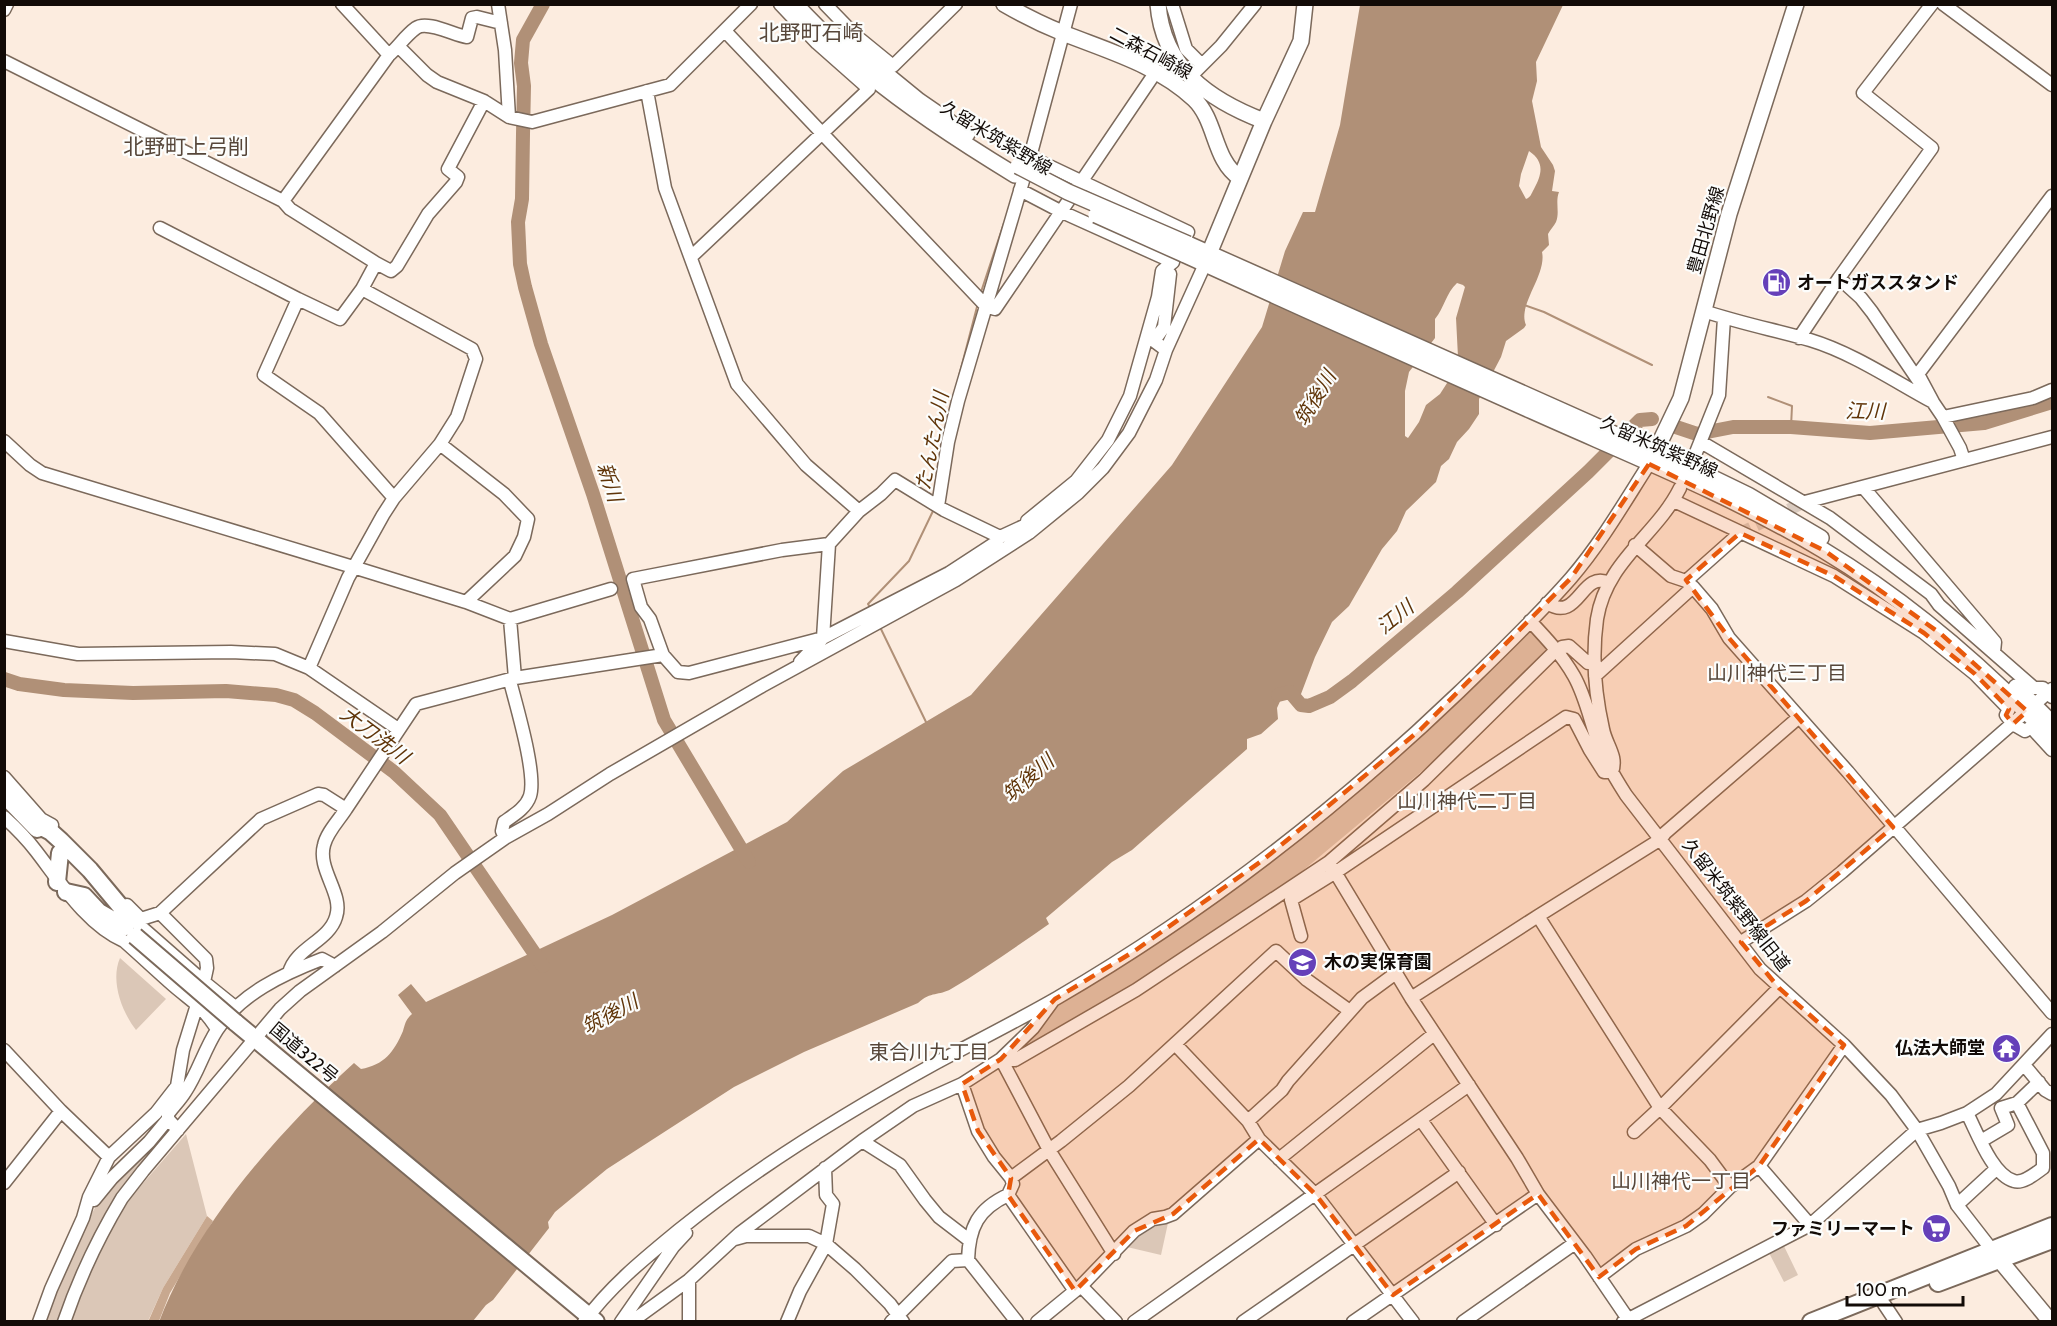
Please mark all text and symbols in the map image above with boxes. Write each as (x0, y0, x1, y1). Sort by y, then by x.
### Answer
district label: 北野町石崎 (759, 20, 864, 45)
street label: 二森石崎線 (1106, 22, 1196, 84)
street label: 久留米筑紫野線 (936, 96, 1056, 180)
district label: 北野町上弓削 (123, 134, 249, 159)
street label: 豊田北野線 (1683, 184, 1729, 276)
fuel station icon: オートガススタンド (1760, 267, 1792, 299)
place label: オートガススタンド (1797, 272, 1959, 294)
water label: 筑後川 (1289, 364, 1342, 430)
water label: たんたん川 (911, 388, 954, 492)
water label: 江川 (1845, 399, 1887, 423)
street label: 久留米筑紫野線 (1597, 411, 1721, 483)
water label: 新川 (592, 459, 628, 507)
water label: 江川 (1372, 594, 1420, 639)
district label: 山川神代三丁目 (1707, 661, 1847, 685)
water label: 大刀洗川 (336, 701, 416, 770)
water label: 筑後川 (997, 748, 1060, 807)
district label: 山川神代二丁目 (1397, 789, 1537, 813)
street label: 久留米筑紫野線旧道 (1677, 834, 1795, 976)
school or university icon: 木の実保育園 (1287, 946, 1319, 978)
place label: 木の実保育園 (1324, 951, 1432, 973)
water label: 筑後川 (578, 988, 644, 1039)
street label: 国道322号 (265, 1018, 343, 1088)
temple icon: 仏法大師堂 (1990, 1032, 2022, 1064)
place label: 仏法大師堂 (1895, 1037, 1985, 1059)
district label: 東合川九丁目 (869, 1040, 989, 1064)
district label: 山川神代一丁目 (1611, 1169, 1751, 1193)
supermarket icon: ファミリーマート (1920, 1213, 1952, 1245)
place label: ファミリーマート (1771, 1218, 1915, 1240)
scale bar (1847, 1269, 1962, 1307)
text: 100 m (1856, 1279, 1907, 1301)

